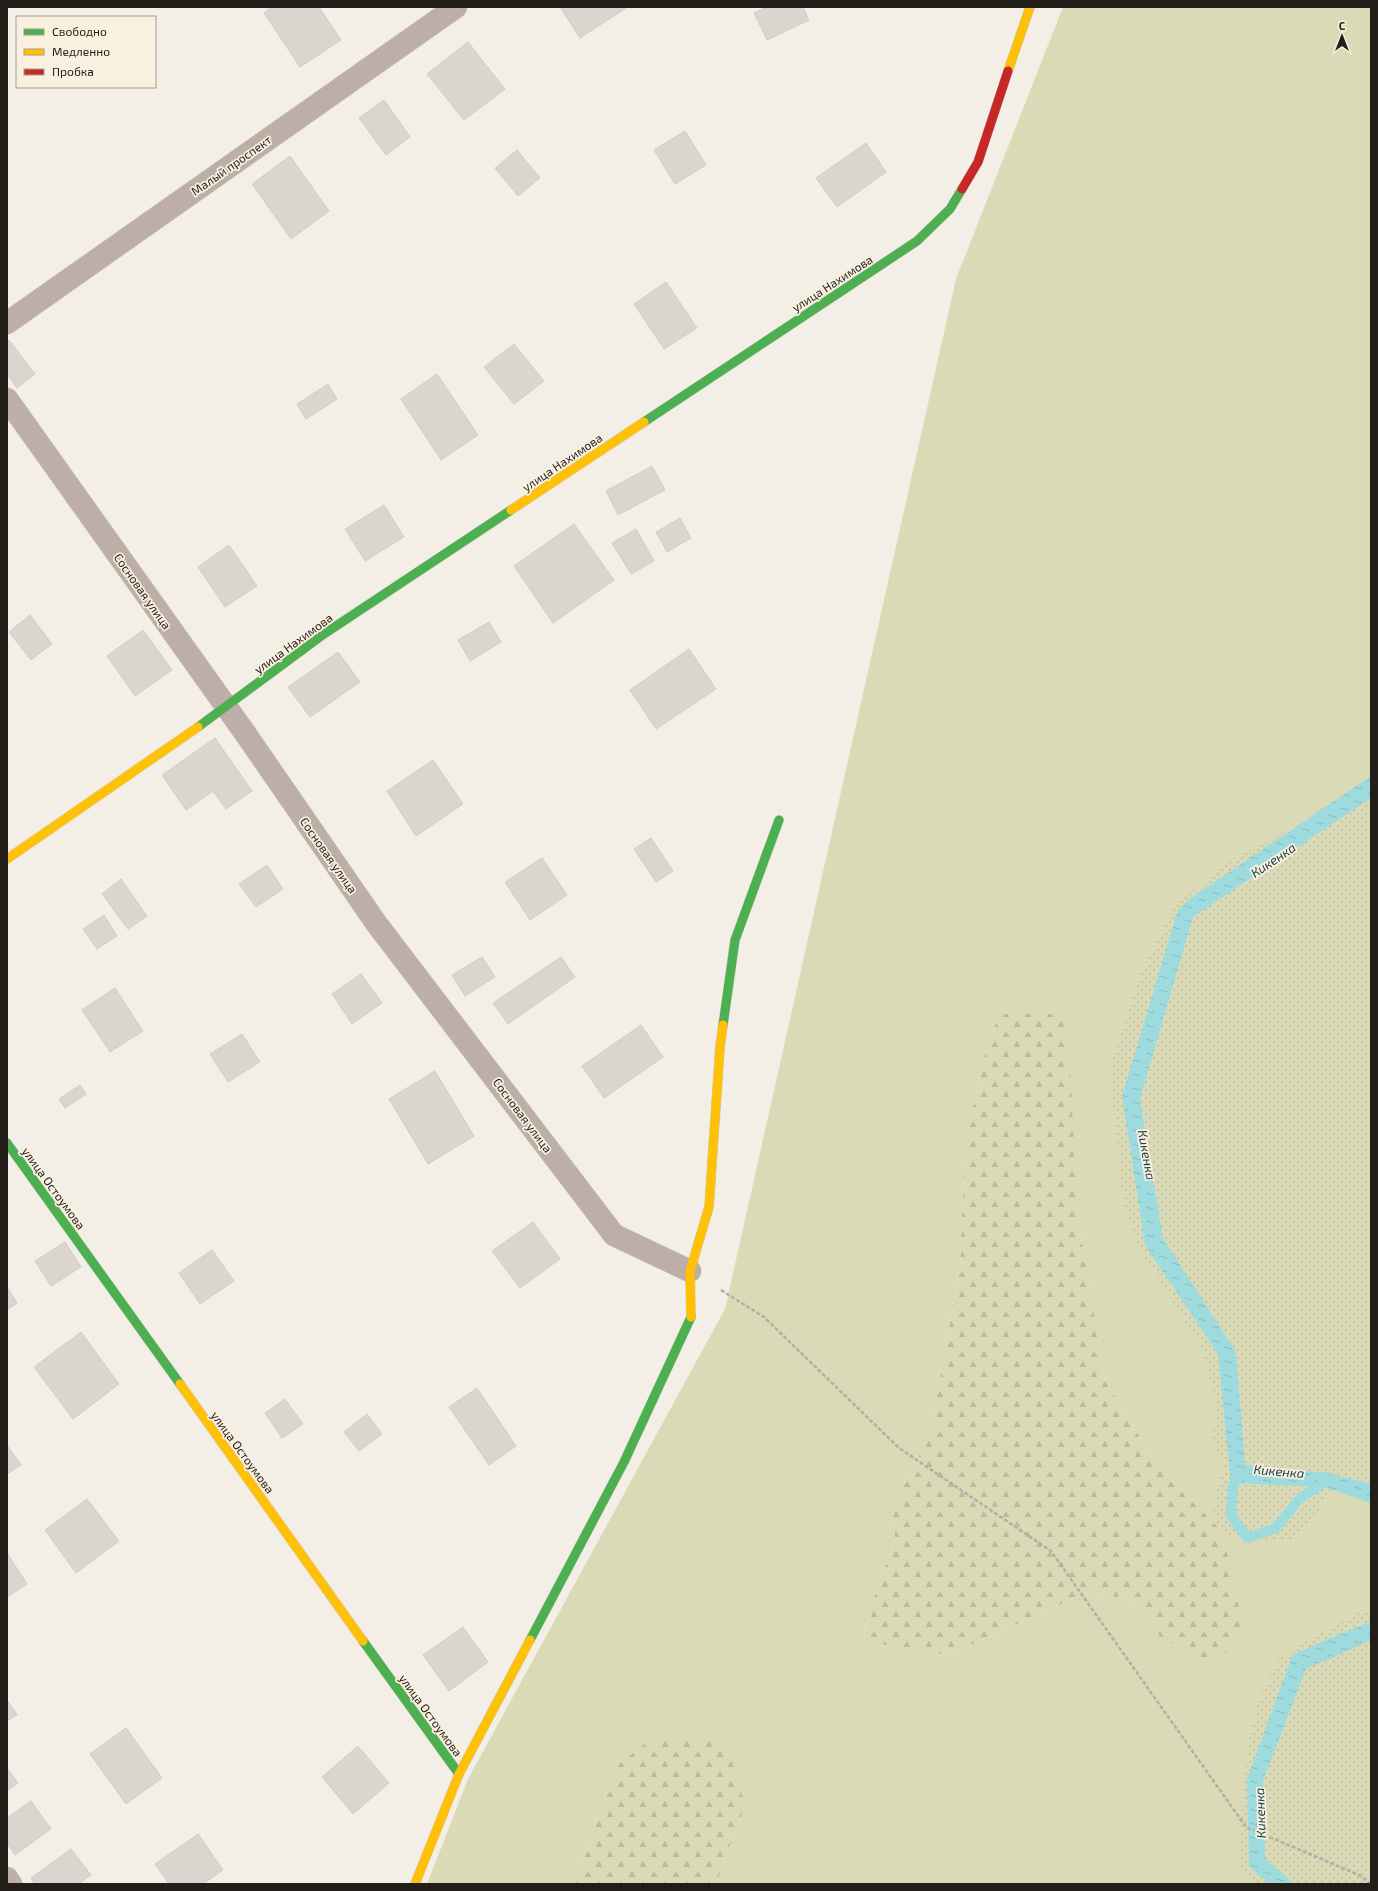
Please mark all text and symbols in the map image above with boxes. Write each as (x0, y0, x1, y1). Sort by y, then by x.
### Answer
legend (16, 16, 156, 88)
north arrow (1322, 16, 1362, 56)
text: С (1339, 19, 1346, 32)
text: Свободно (52, 24, 107, 38)
text: Медленно (52, 44, 110, 58)
text: Пробка (52, 64, 94, 78)
street label: Малый проспект (188, 132, 274, 198)
street label: улица Нахимова (789, 252, 875, 315)
street label: улица Нахимова (519, 430, 605, 495)
street label: Сосновая улица (111, 550, 174, 632)
street label: улица Нахимова (251, 610, 335, 677)
street label: Сосновая улица (297, 814, 360, 896)
water label: Кикенка (1247, 839, 1299, 881)
street label: Сосновая улица (490, 1075, 555, 1155)
water label: Кикенка (1135, 1129, 1159, 1181)
street label: улица Остоумова (19, 1144, 88, 1232)
street label: улица Остоумова (208, 1408, 277, 1496)
water label: Кикенка (1253, 1461, 1305, 1481)
street label: улица Остоумова (396, 1671, 465, 1759)
water label: Кикенка (1251, 1787, 1269, 1839)

